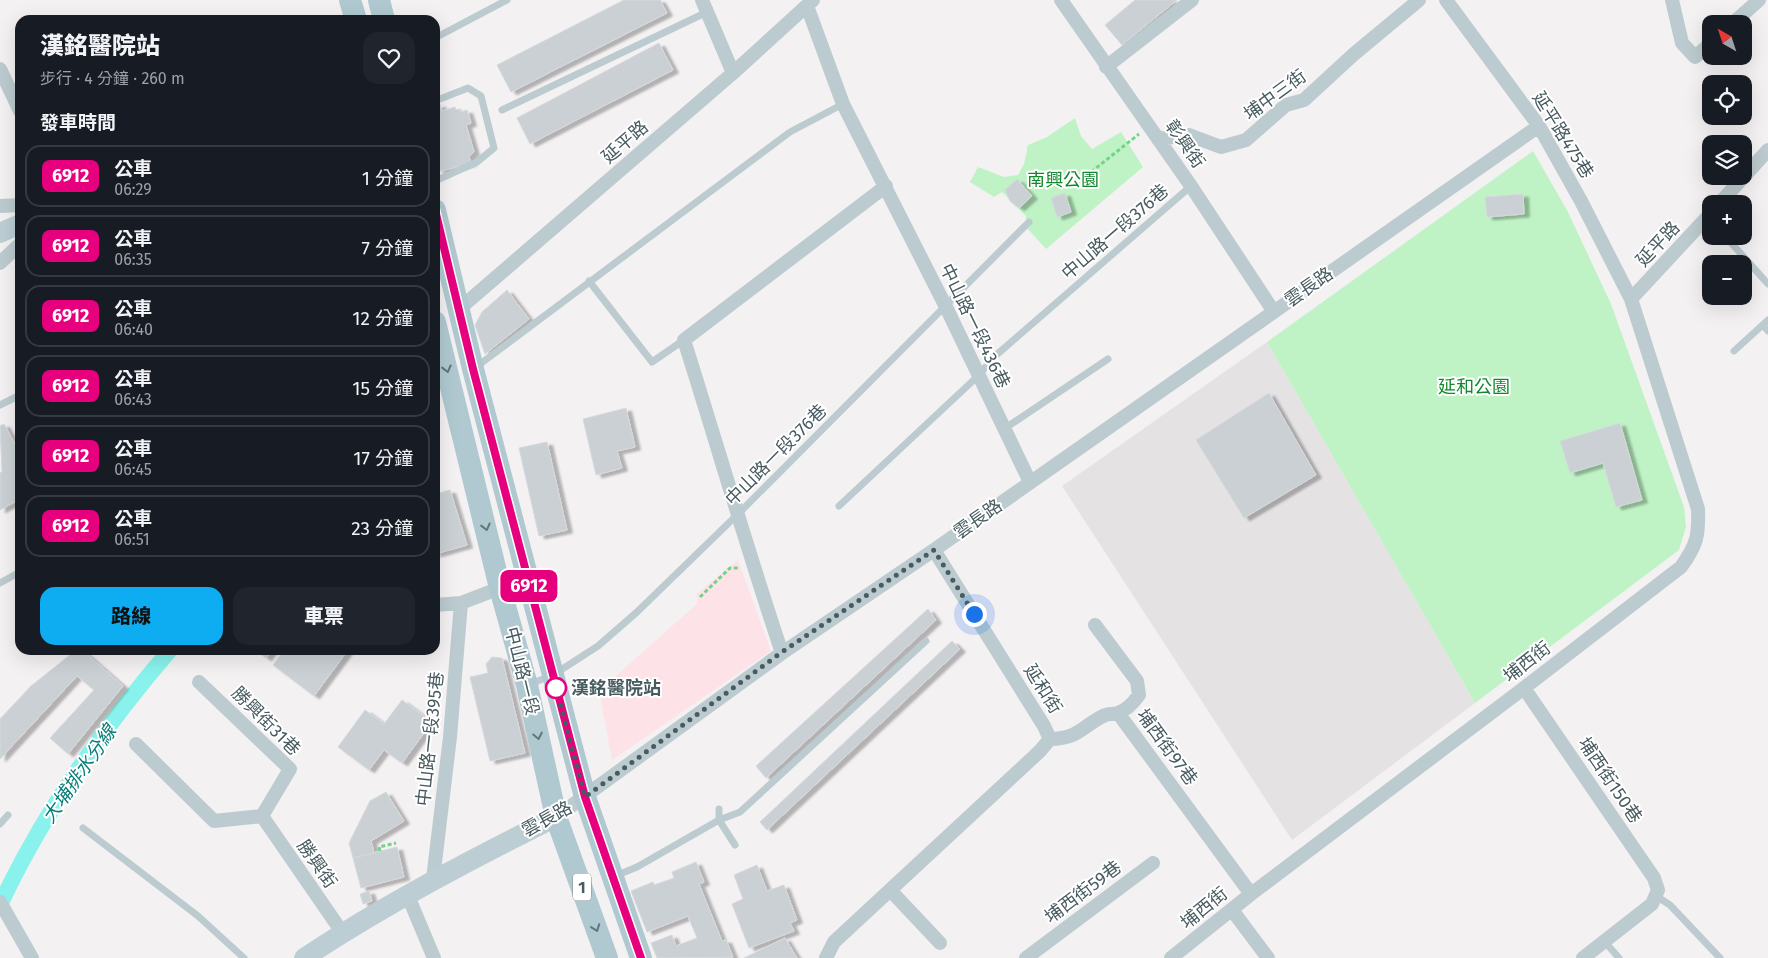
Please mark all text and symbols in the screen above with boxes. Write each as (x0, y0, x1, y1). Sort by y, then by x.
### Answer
north arrow (1702, 15, 1752, 65)
map controls (1702, 15, 1752, 305)
text: 漢銘醫院站 (40, 32, 160, 60)
button: heart (363, 32, 415, 84)
street label: 埔中三街 (1239, 65, 1311, 125)
text: 步行 · 4 分鐘 · 260 m (40, 69, 185, 88)
button: locate (1702, 75, 1752, 125)
street label: 延平路475巷 (1528, 88, 1598, 182)
text: 發車時間 (40, 111, 116, 134)
street label: 延平路 (597, 116, 653, 168)
street label: 彰興街 (1161, 116, 1209, 172)
button: layers (1702, 135, 1752, 185)
text: 公車 (114, 157, 152, 180)
text: 6912 (52, 165, 89, 187)
text: 1 分鐘 (362, 167, 413, 190)
park label: 南興公園 (1027, 169, 1099, 191)
text: 06:29 (114, 180, 152, 199)
street label: 中山路一段376巷 (1057, 180, 1173, 284)
button: + (1702, 195, 1752, 245)
street label: 延平路 (1632, 217, 1684, 271)
text: 公車 (114, 227, 152, 250)
text: 6912 (52, 235, 89, 257)
text: 7 分鐘 (362, 237, 413, 260)
text: 06:35 (114, 250, 152, 269)
button: − (1702, 255, 1752, 305)
street label: 中山路一段436巷 (935, 260, 1015, 392)
street label: 雲長路 (1281, 263, 1337, 311)
text: 公車 (114, 297, 152, 320)
text: 6912 (52, 305, 89, 327)
text: 12 分鐘 (352, 307, 413, 330)
text: 06:40 (114, 320, 153, 339)
one-way arrow (441, 365, 452, 374)
text: 公車 (114, 367, 152, 390)
text: 6912 (52, 375, 89, 397)
park label: 延和公園 (1438, 376, 1510, 398)
text: 15 分鐘 (352, 377, 413, 400)
text: 06:43 (114, 390, 152, 409)
street label: 中山路一段376巷 (721, 400, 831, 510)
text: 公車 (114, 437, 152, 460)
text: 6912 (52, 445, 89, 467)
text: 17 分鐘 (353, 447, 413, 470)
text: 06:45 (114, 460, 152, 479)
street label: 雲長路 (950, 495, 1006, 543)
text: 公車 (114, 507, 152, 530)
text: 6912 (52, 515, 89, 537)
text: 23 分鐘 (351, 517, 413, 540)
one-way arrow (480, 523, 491, 532)
text: 06:51 (114, 530, 150, 549)
line badge: 6912 (494, 570, 564, 602)
text: 6912 (510, 575, 548, 597)
button: 路線 (40, 587, 223, 645)
button: 車票 (233, 587, 415, 645)
your location (962, 602, 987, 627)
street label: 中山路一段 (500, 625, 544, 717)
street label: 埔西街 (1499, 637, 1555, 687)
street label: 延和街 (1019, 660, 1067, 718)
street label: 中山路一段395巷 (412, 671, 448, 807)
marker: 漢銘醫院站 (545, 677, 567, 699)
place label: 漢銘醫院站 (571, 677, 661, 699)
street label: 勝興街31巷 (227, 682, 305, 760)
street label: 埔西街97巷 (1132, 704, 1202, 790)
water label: 大埔排水分線 (37, 719, 122, 827)
one-way arrow (532, 731, 543, 740)
street label: 埔西街150巷 (1573, 733, 1647, 827)
street label: 雲長路 (518, 796, 576, 842)
street label: 勝興街 (293, 836, 341, 892)
street label: 埔西街59巷 (1040, 856, 1126, 928)
road number: 1 (573, 874, 591, 900)
street label: 埔西街 (1176, 882, 1232, 934)
one-way arrow (590, 923, 600, 932)

